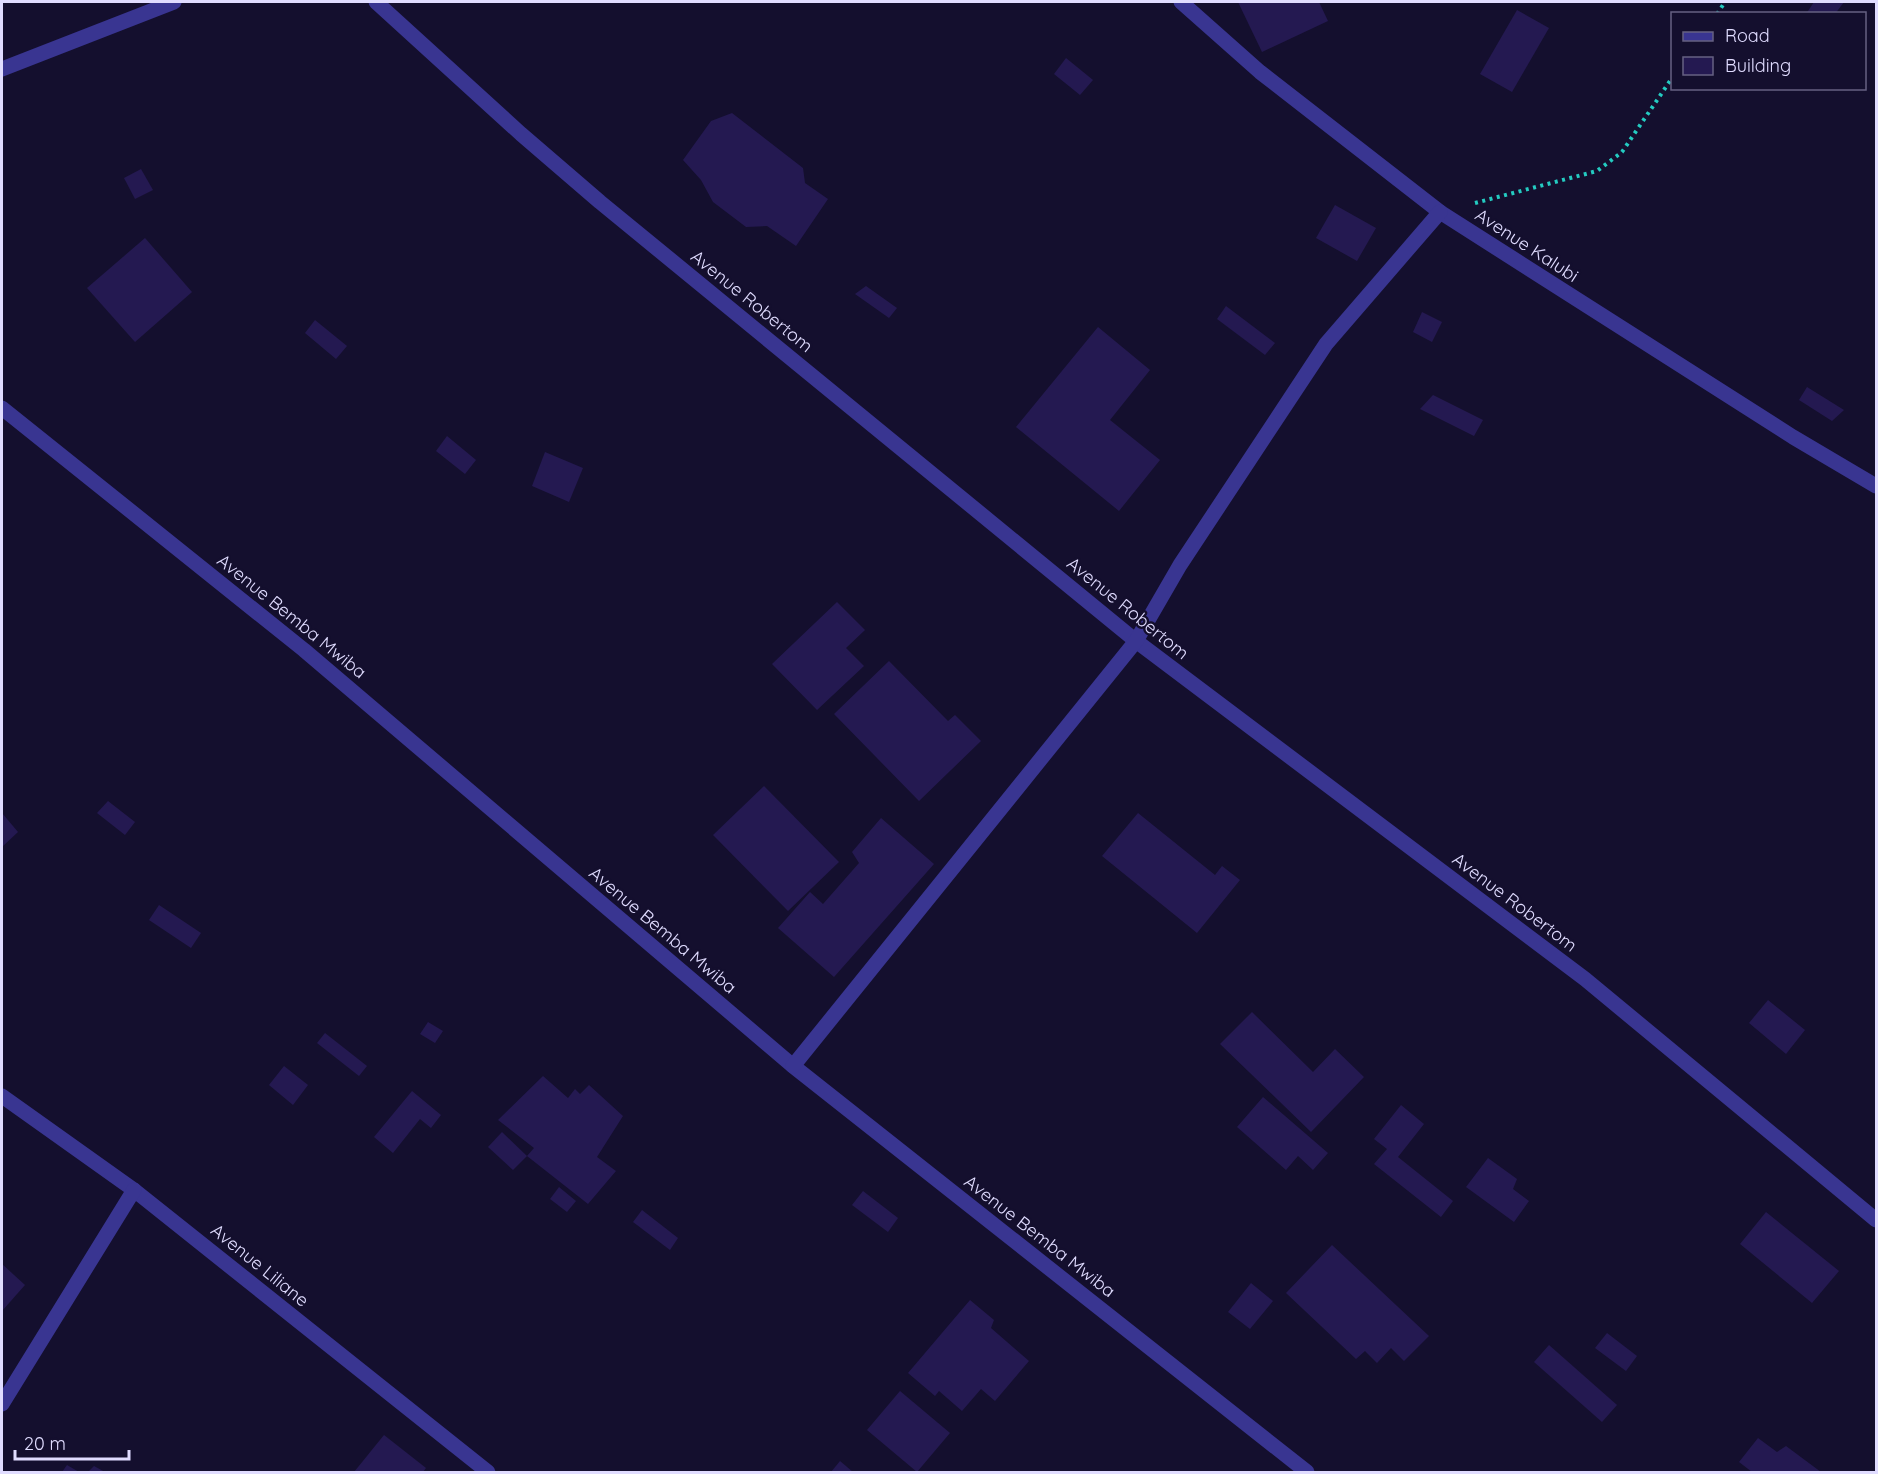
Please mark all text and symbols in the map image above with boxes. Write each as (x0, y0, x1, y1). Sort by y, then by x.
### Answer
legend (1671, 12, 1866, 90)
text: Road (1725, 24, 1770, 47)
text: Building (1725, 54, 1791, 77)
street label: Avenue Kalubi (1471, 203, 1583, 287)
street label: Avenue Robertom (686, 245, 818, 357)
street label: Avenue Bemba Mwiba (213, 549, 371, 683)
street label: Avenue Robertom (1062, 552, 1194, 664)
street label: Avenue Robertom (1448, 847, 1582, 957)
street label: Avenue Bemba Mwiba (585, 862, 741, 998)
street label: Avenue Bemba Mwiba (960, 1170, 1120, 1302)
street label: Avenue Liliane (206, 1218, 314, 1312)
scale bar (15, 1423, 129, 1461)
text: 20 m (24, 1432, 66, 1455)

